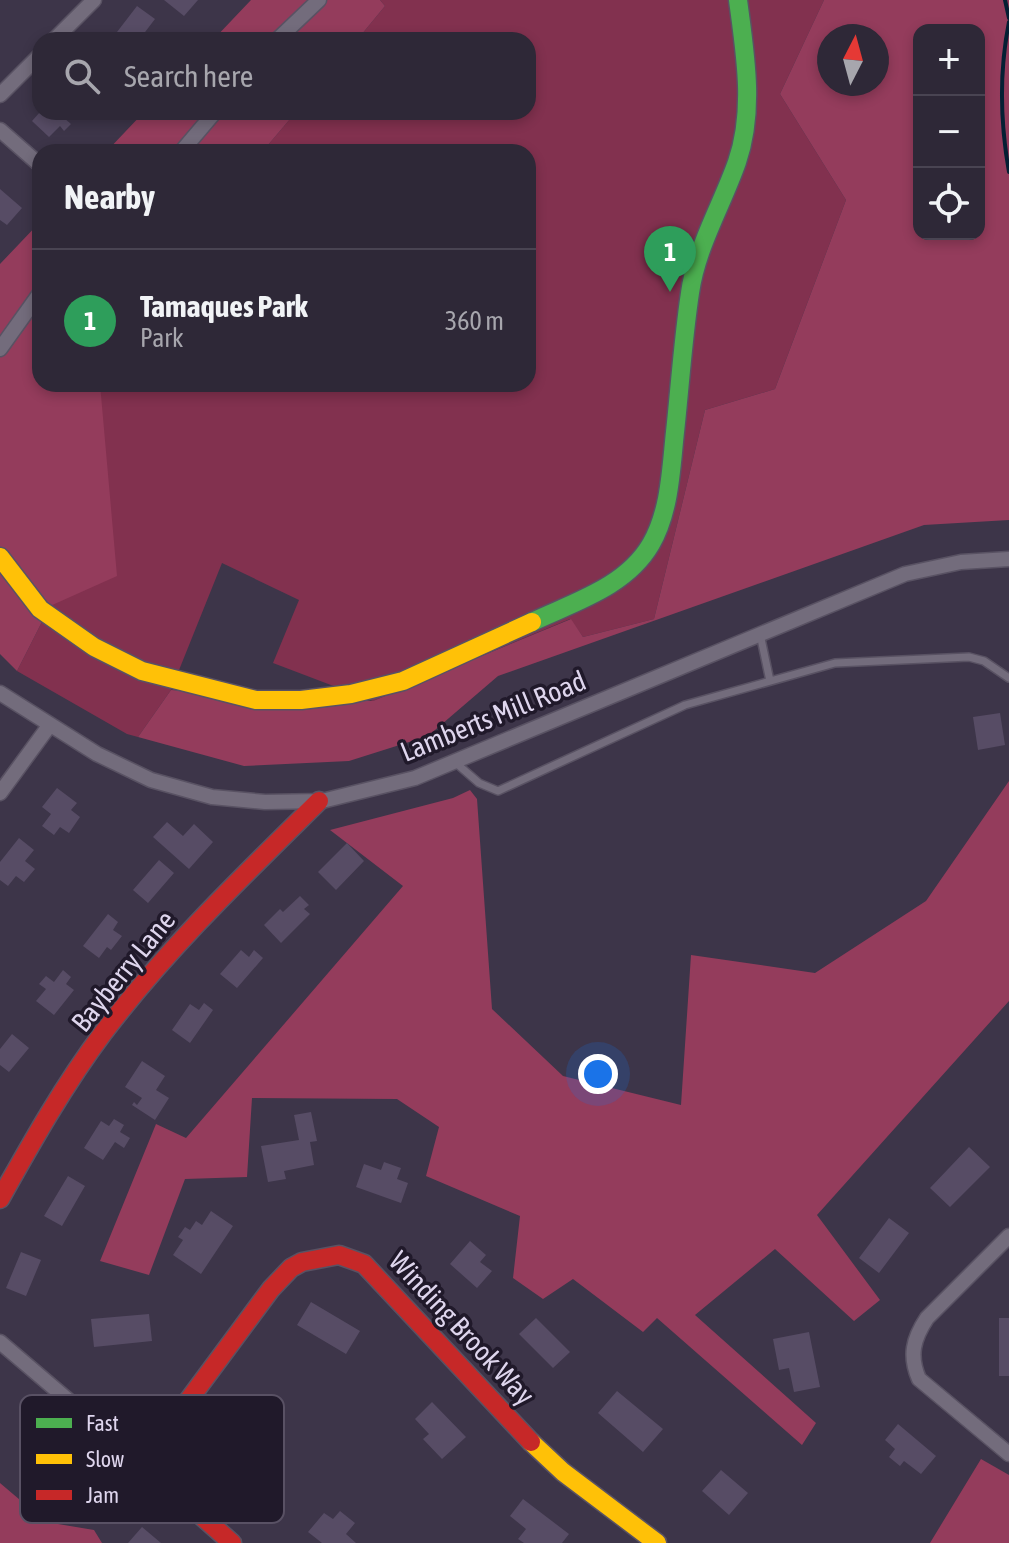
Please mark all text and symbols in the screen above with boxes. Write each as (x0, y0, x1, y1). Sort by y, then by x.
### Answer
north arrow (817, 24, 889, 96)
map controls (913, 24, 985, 240)
button: + (913, 24, 985, 96)
search box (32, 32, 536, 120)
icon: search (60, 54, 104, 98)
text: Search here (124, 59, 253, 93)
button: − (913, 96, 985, 168)
button: locate (913, 168, 985, 240)
text: Nearby (64, 177, 155, 216)
pin: 1 (644, 226, 696, 292)
text: Tamaques Park (140, 289, 308, 323)
text: 1 (84, 306, 96, 336)
text: 360 m (445, 306, 504, 336)
text: Park (140, 323, 183, 353)
street label: Lamberts Mill Road (396, 664, 590, 768)
street label: Bayberry Lane (65, 904, 181, 1038)
your location (578, 1054, 618, 1094)
street label: Winding Brook Way (383, 1245, 541, 1411)
legend (20, 1395, 284, 1523)
text: Fast (86, 1410, 119, 1436)
text: Slow (86, 1446, 124, 1472)
text: Jam (86, 1482, 119, 1508)

